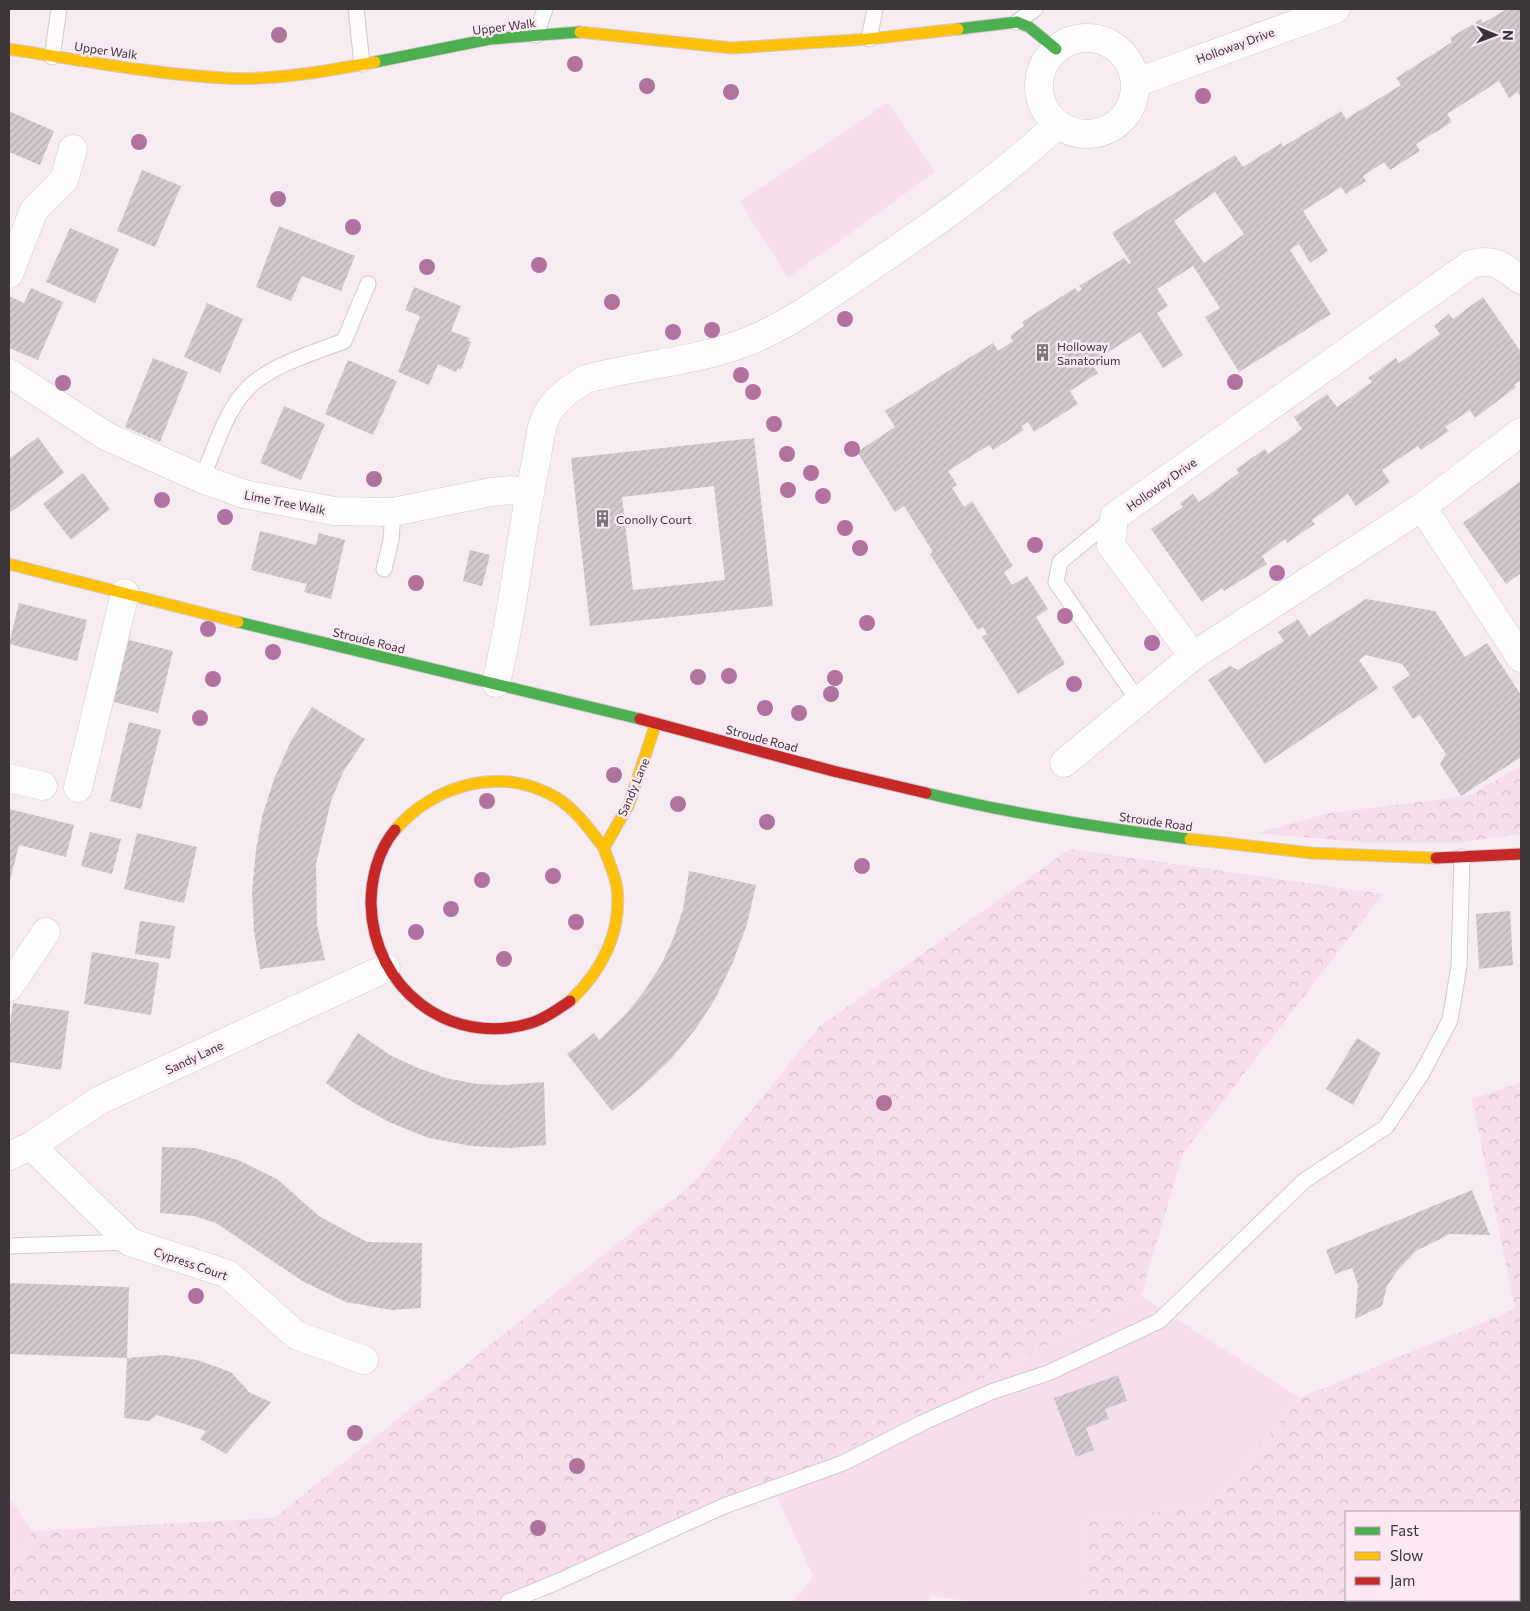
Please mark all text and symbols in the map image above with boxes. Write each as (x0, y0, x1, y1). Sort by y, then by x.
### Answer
north arrow (1470, 10, 1520, 60)
street label: Upper Walk (471, 15, 537, 37)
street label: Holloway Drive (1194, 24, 1276, 66)
text: N (1500, 30, 1517, 41)
street label: Upper Walk (73, 39, 139, 61)
place label: Holloway Sanatorium (1057, 339, 1121, 367)
building icon: Holloway Sanatorium (1033, 343, 1053, 363)
street label: Holloway Drive (1123, 455, 1199, 513)
street label: Lime Tree Walk (243, 487, 327, 517)
building icon: Conolly Court (592, 509, 612, 529)
place label: Conolly Court (616, 512, 692, 526)
street label: Stroude Road (331, 624, 407, 656)
street label: Stroude Road (725, 722, 800, 754)
street label: Sandy Lane (614, 756, 652, 818)
street label: Stroude Road (1118, 809, 1194, 833)
street label: Sandy Lane (163, 1038, 225, 1076)
street label: Cypress Court (152, 1244, 230, 1282)
legend (1345, 1511, 1520, 1601)
text: Fast (1390, 1521, 1419, 1539)
text: Slow (1390, 1546, 1423, 1564)
text: Jam (1390, 1571, 1415, 1589)

